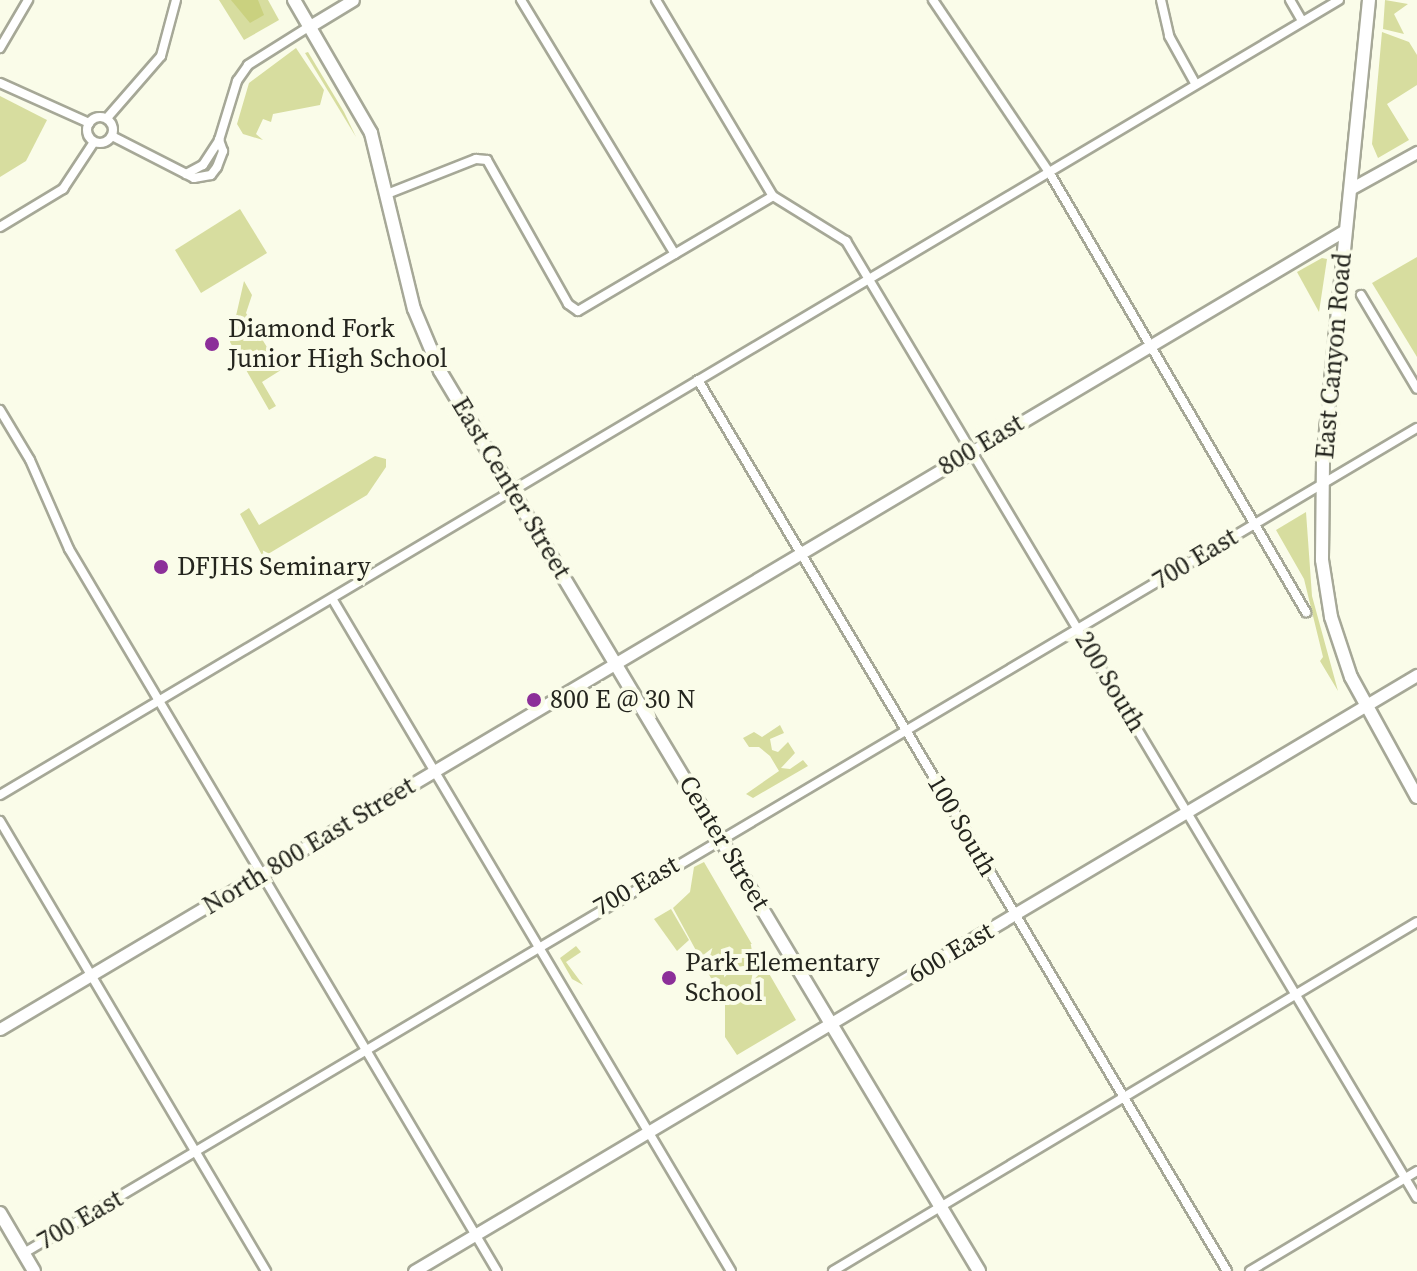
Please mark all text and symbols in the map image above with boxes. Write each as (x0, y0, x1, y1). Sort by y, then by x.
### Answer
street label: East Canyon Road (1309, 252, 1359, 460)
place label: Diamond Fork Junior High School (228, 313, 447, 374)
marker: Diamond Fork Junior High School (203, 335, 221, 353)
street label: East Center Street (445, 392, 577, 584)
street label: 800 East (933, 407, 1029, 483)
street label: 700 East (1147, 521, 1243, 597)
place label: DFJHS Seminary (177, 551, 370, 583)
marker: DFJHS Seminary (152, 558, 170, 576)
street label: 200 South (1068, 626, 1152, 738)
place label: 800 E @ 30 N (550, 684, 696, 716)
marker: 800 E @ 30 N (525, 691, 543, 709)
street label: North 800 East Street (197, 770, 421, 922)
street label: Center Street (672, 770, 776, 916)
street label: 100 South (921, 770, 1003, 882)
street label: 700 East (588, 849, 684, 923)
street label: 600 East (903, 915, 999, 991)
place label: Park Elementary School (685, 947, 880, 1008)
marker: Park Elementary School (660, 969, 678, 987)
street label: 700 East (32, 1183, 128, 1257)

